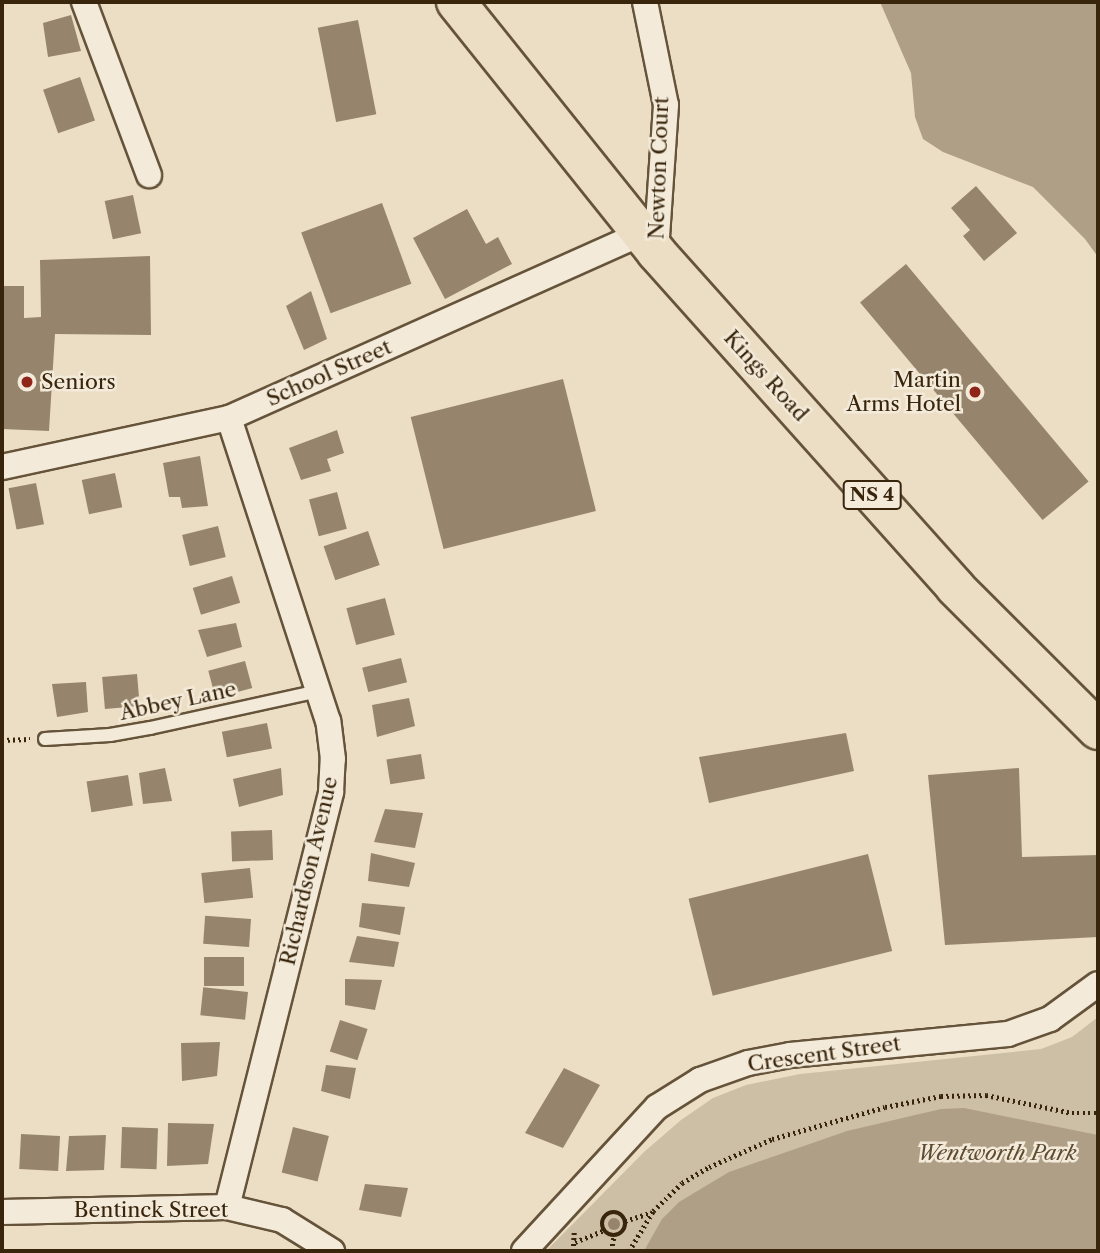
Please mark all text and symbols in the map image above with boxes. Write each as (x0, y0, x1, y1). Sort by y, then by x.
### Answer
street label: Newton Court (644, 96, 674, 240)
street label: Kings Road (719, 325, 813, 427)
street label: School Street (263, 334, 395, 412)
place label: Martin Arms Hotel (847, 367, 961, 417)
place label: Seniors (41, 369, 116, 395)
marker: Seniors (19, 374, 35, 390)
marker: Martin Arms Hotel (967, 384, 983, 400)
road number: NS 4 (842, 480, 902, 510)
street label: Abbey Lane (117, 676, 239, 726)
street label: Richardson Avenue (275, 774, 343, 968)
street label: Crescent Street (746, 1031, 902, 1077)
park label: Wentworth Park (917, 1140, 1077, 1166)
street label: Bentinck Street (74, 1197, 228, 1223)

